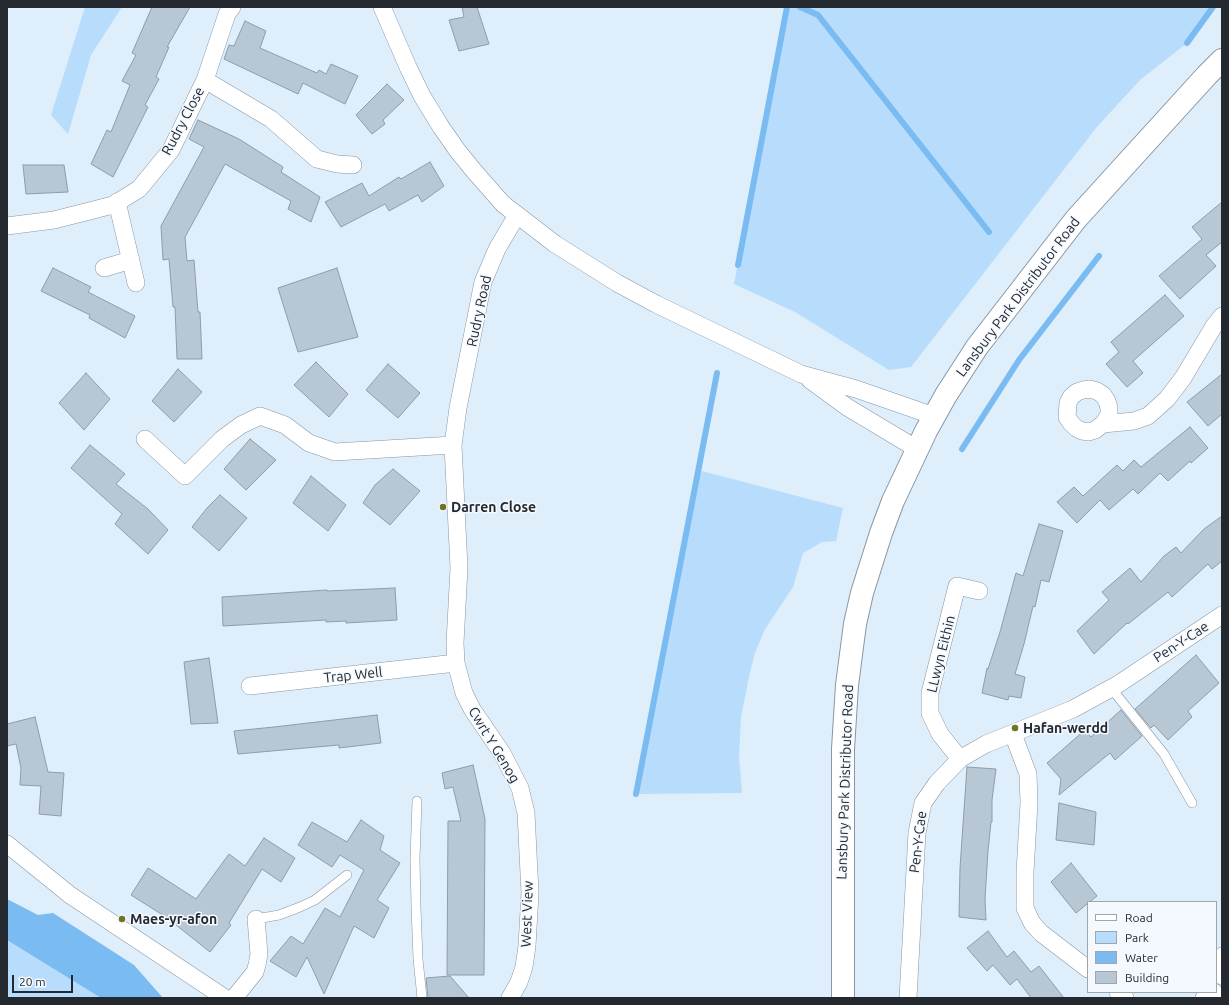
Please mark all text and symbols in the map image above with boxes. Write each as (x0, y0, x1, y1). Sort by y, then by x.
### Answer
street label: Rudry Close (158, 84, 208, 158)
street label: Lansbury Park Distributor Road (952, 214, 1084, 380)
street label: Rudry Road (463, 274, 495, 348)
place label: Darren Close (451, 499, 536, 515)
marker: Darren Close (438, 502, 448, 512)
street label: LLwyn Eithin (923, 614, 959, 694)
street label: Pen-Y-Cae (1150, 618, 1212, 666)
street label: Trap Well (323, 664, 383, 686)
street label: Lansbury Park Distributor Road (833, 684, 857, 880)
street label: Cwrt Y Genog (465, 704, 523, 786)
place label: Hafan-werdd (1023, 720, 1108, 736)
marker: Hafan-werdd (1010, 723, 1020, 733)
street label: Pen-Y-Cae (906, 810, 930, 874)
street label: West View (517, 880, 537, 948)
legend (1087, 901, 1217, 993)
place label: Maes-yr-afon (130, 911, 217, 927)
text: Road (1125, 911, 1153, 924)
marker: Maes-yr-afon (117, 914, 127, 924)
text: Park (1125, 931, 1149, 944)
text: Water (1125, 951, 1158, 964)
scale bar (14, 967, 75, 993)
text: Building (1125, 971, 1169, 984)
text: 20 m (19, 975, 46, 988)

